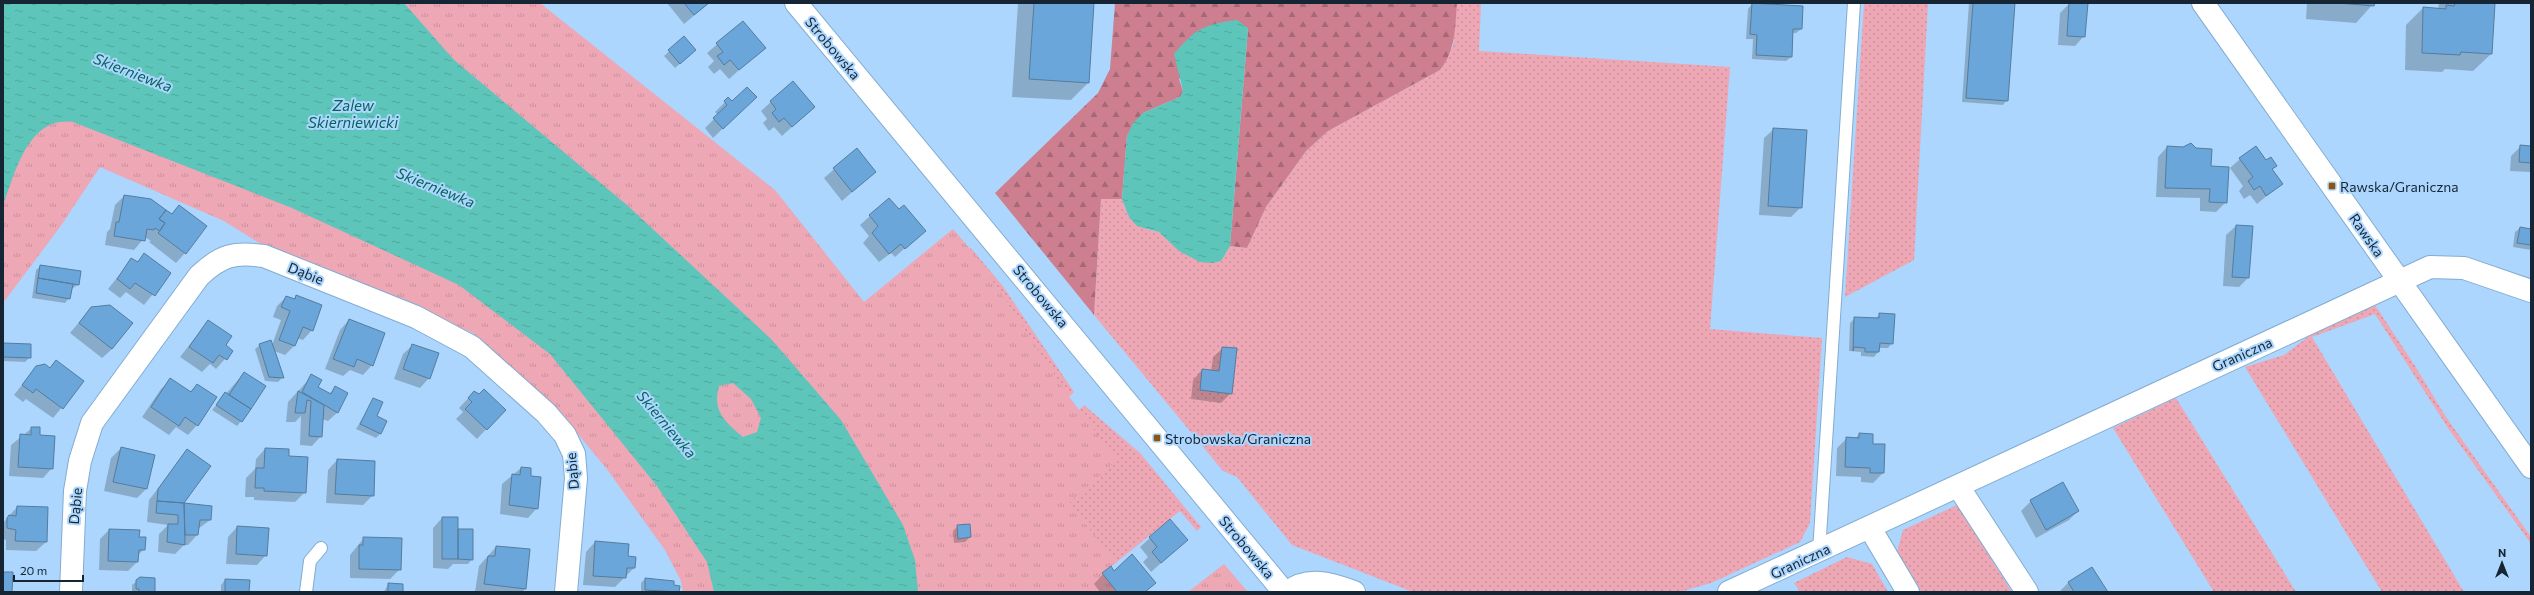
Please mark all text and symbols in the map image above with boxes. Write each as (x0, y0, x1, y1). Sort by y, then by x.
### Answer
street label: Strobowska (802, 13, 864, 83)
water label: Skierniewka (91, 49, 175, 95)
water label: Zalew Skierniewicki (308, 96, 399, 131)
water label: Skierniewka (394, 163, 478, 211)
place label: Rawska/Graniczna (2340, 178, 2459, 195)
marker: Rawska/Graniczna (2327, 181, 2337, 191)
street label: Rawska (2346, 210, 2388, 260)
street label: Dąbie (286, 258, 326, 288)
street label: Strobowska (1010, 261, 1072, 331)
street label: Graniczna (2209, 333, 2275, 375)
water label: Skierniewka (633, 386, 701, 462)
place label: Strobowska/Graniczna (1165, 430, 1311, 447)
marker: Strobowska/Graniczna (1152, 433, 1162, 443)
street label: Dąbie (562, 452, 582, 490)
street label: Dąbie (65, 487, 85, 525)
street label: Strobowska (1216, 512, 1278, 582)
street label: Graniczna (1767, 540, 1833, 582)
north arrow (2482, 543, 2522, 583)
text: N (2498, 546, 2506, 559)
scale bar (14, 557, 83, 583)
text: 20 m (20, 563, 47, 577)

